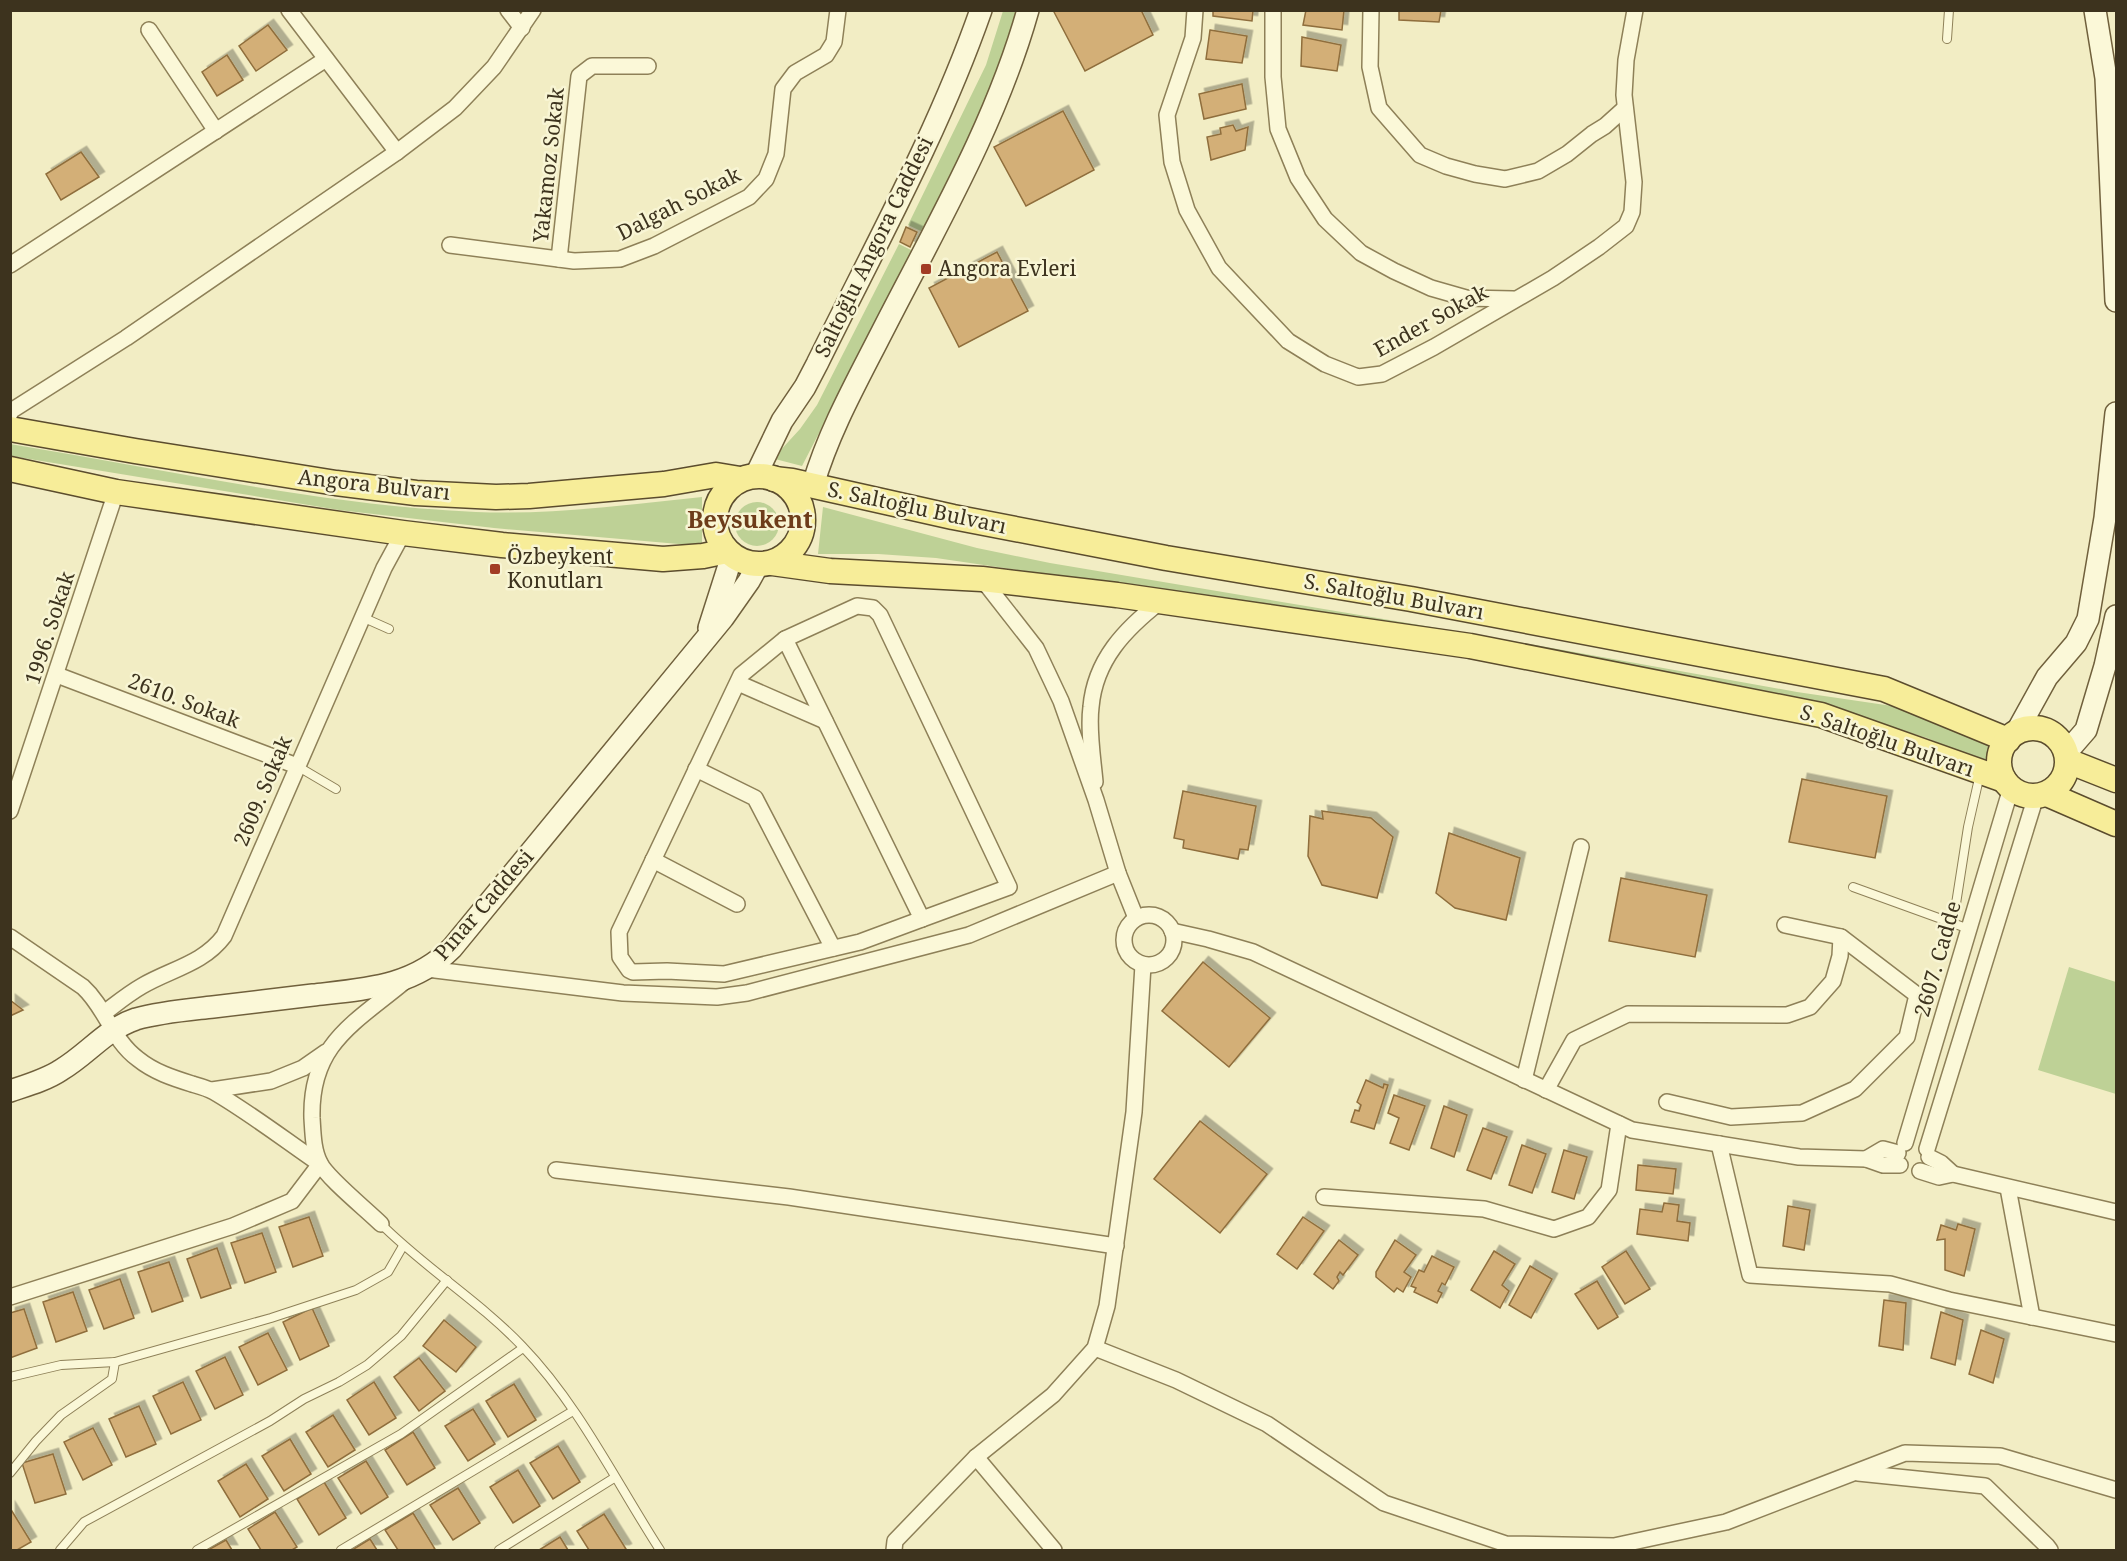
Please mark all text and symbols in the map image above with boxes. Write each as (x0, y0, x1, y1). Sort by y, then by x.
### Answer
street label: Yakamoz Sokak (526, 85, 570, 245)
street label: Saltoğlu Angora Caddesi (807, 131, 939, 362)
street label: Dalgah Sokak (612, 160, 746, 246)
place label: Angora Evleri (938, 254, 1076, 282)
marker: Angora Evleri (919, 262, 933, 276)
street label: Ender Sokak (1369, 277, 1493, 363)
street label: Angora Bulvarı (297, 462, 452, 506)
street label: S. Saltoğlu Bulvarı (825, 474, 1009, 540)
district label: Beysukent (687, 502, 813, 535)
place label: Özbeykent Konutları (507, 542, 613, 594)
marker: Özbeykent Konutları (488, 562, 502, 576)
street label: S. Saltoğlu Bulvarı (1302, 566, 1487, 626)
street label: 1996. Sokak (18, 567, 81, 688)
street label: 2610. Sokak (124, 666, 245, 734)
street label: S. Saltoğlu Bulvarı (1797, 697, 1978, 783)
street label: 2609. Sokak (226, 730, 298, 850)
street label: Pınar Caddesi (427, 843, 539, 966)
street label: 2607. Cadde (1907, 897, 1967, 1020)

